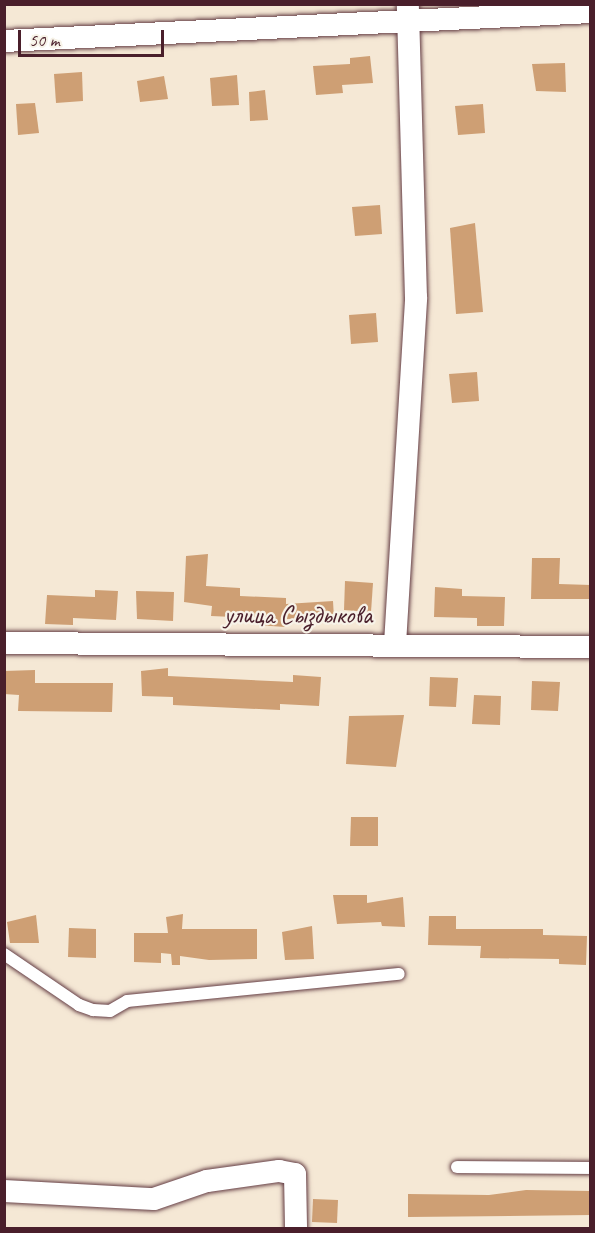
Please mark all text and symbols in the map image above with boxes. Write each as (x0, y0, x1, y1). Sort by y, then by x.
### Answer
scale bar (21, 18, 166, 56)
text: 50 m (29, 29, 60, 51)
street label: улица Сыздыкова (224, 599, 372, 631)

